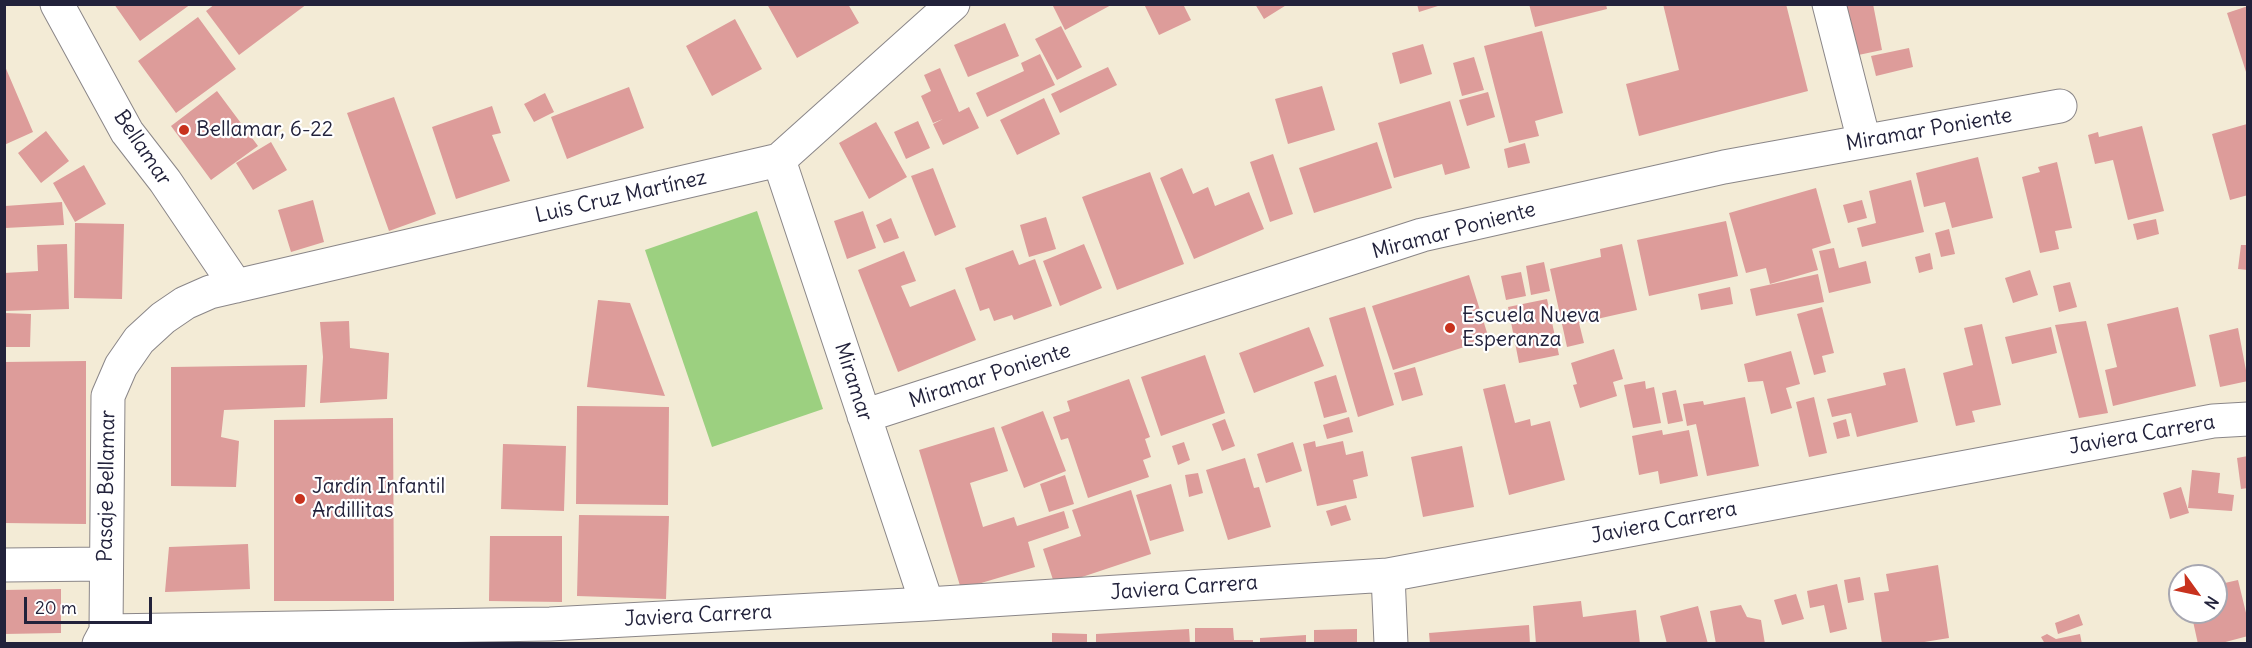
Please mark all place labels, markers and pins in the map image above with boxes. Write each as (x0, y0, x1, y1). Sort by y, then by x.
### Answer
place label: Bellamar, 6-22 (196, 117, 333, 143)
marker: Bellamar, 6-22 (177, 123, 191, 137)
place label: Escuela Nueva Esperanza (1462, 303, 1600, 353)
marker: Escuela Nueva Esperanza (1443, 321, 1457, 335)
place label: Jardín Infantil Ardillitas (312, 474, 445, 524)
marker: Jardín Infantil Ardillitas (293, 492, 307, 506)

